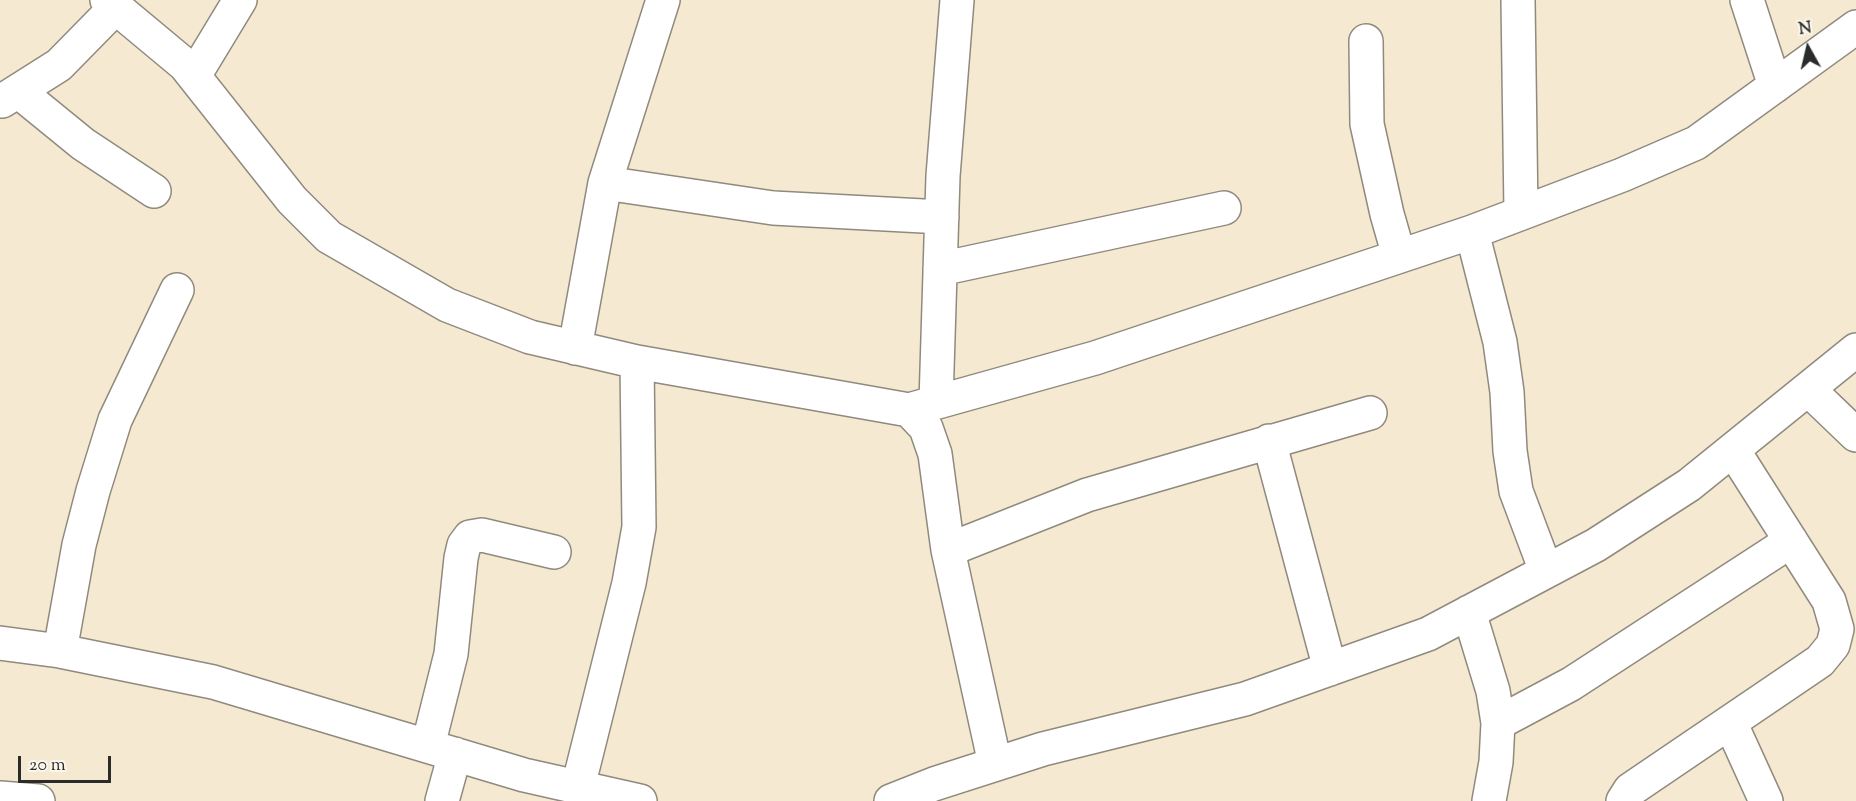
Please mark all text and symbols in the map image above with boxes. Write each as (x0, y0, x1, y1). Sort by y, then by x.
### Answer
text: N (1797, 17, 1813, 42)
north arrow (1778, 18, 1838, 78)
scale bar (21, 744, 114, 782)
text: 20 m (29, 753, 66, 779)

